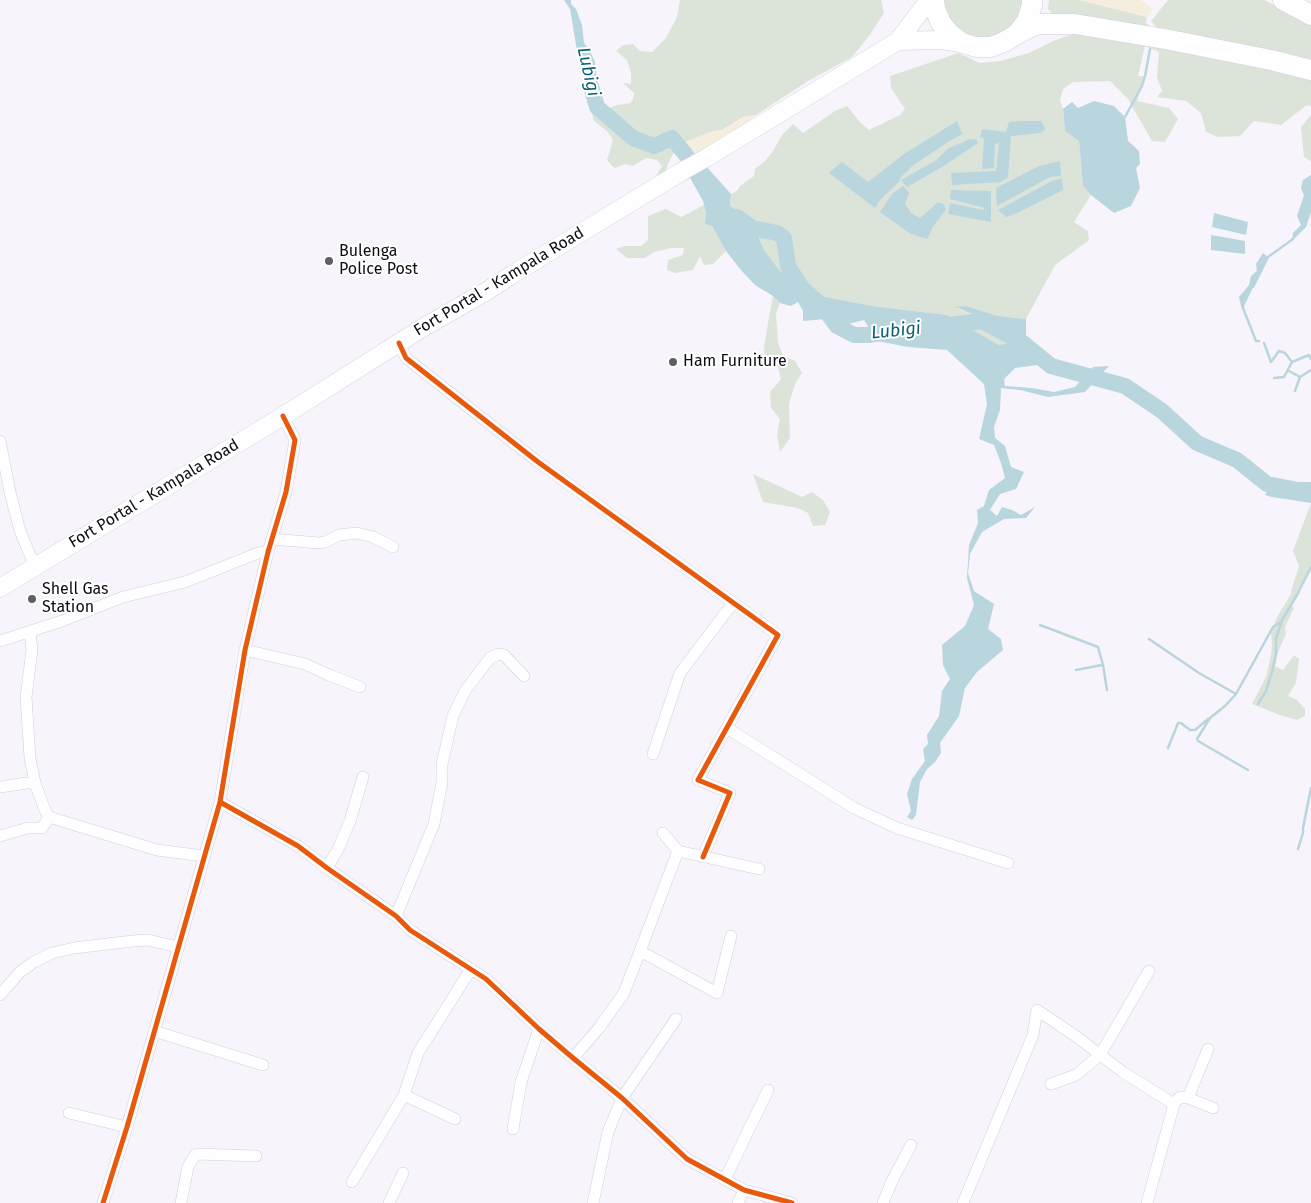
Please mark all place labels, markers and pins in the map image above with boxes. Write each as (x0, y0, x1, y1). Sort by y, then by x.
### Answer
place label: Bulenga Police Post (339, 242, 418, 280)
marker: Bulenga Police Post (323, 255, 335, 267)
place label: Ham Furniture (683, 352, 787, 372)
marker: Ham Furniture (667, 356, 679, 368)
place label: Shell Gas Station (42, 580, 109, 618)
marker: Shell Gas Station (26, 593, 38, 605)

